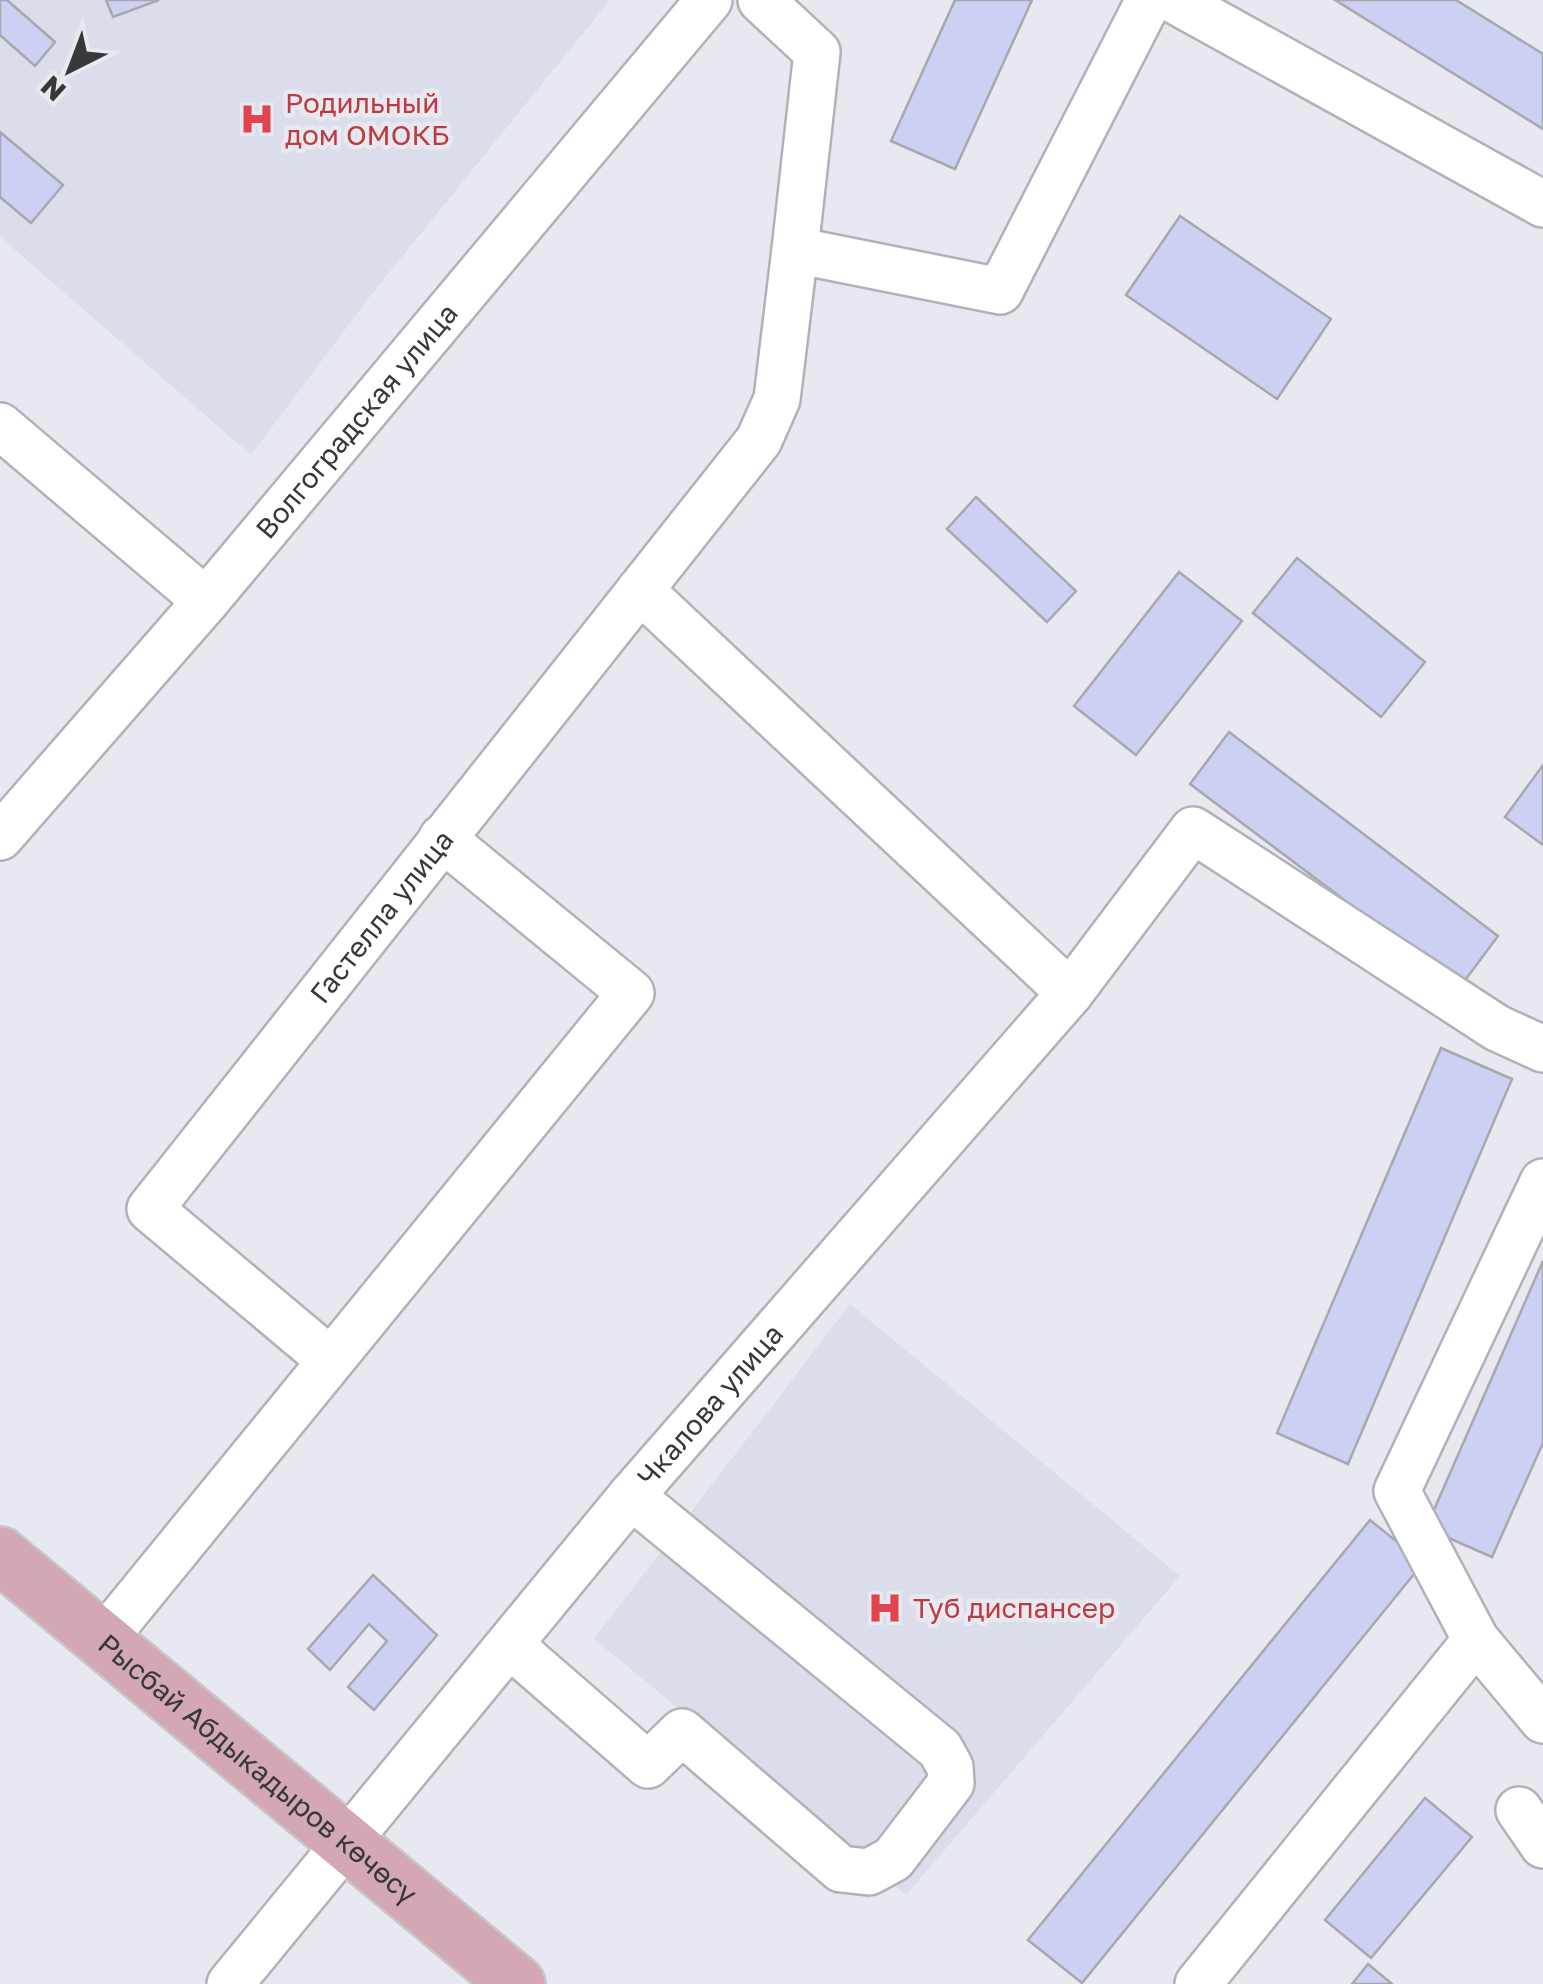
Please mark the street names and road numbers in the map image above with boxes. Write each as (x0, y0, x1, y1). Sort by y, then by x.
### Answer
street label: Волгоградская улица (249, 297, 464, 545)
street label: Гастелла улица (303, 823, 460, 1009)
street label: Чкалова улица (630, 1317, 789, 1493)
street label: Рысбай Абдыкадыров көчөсү (92, 1627, 424, 1910)

